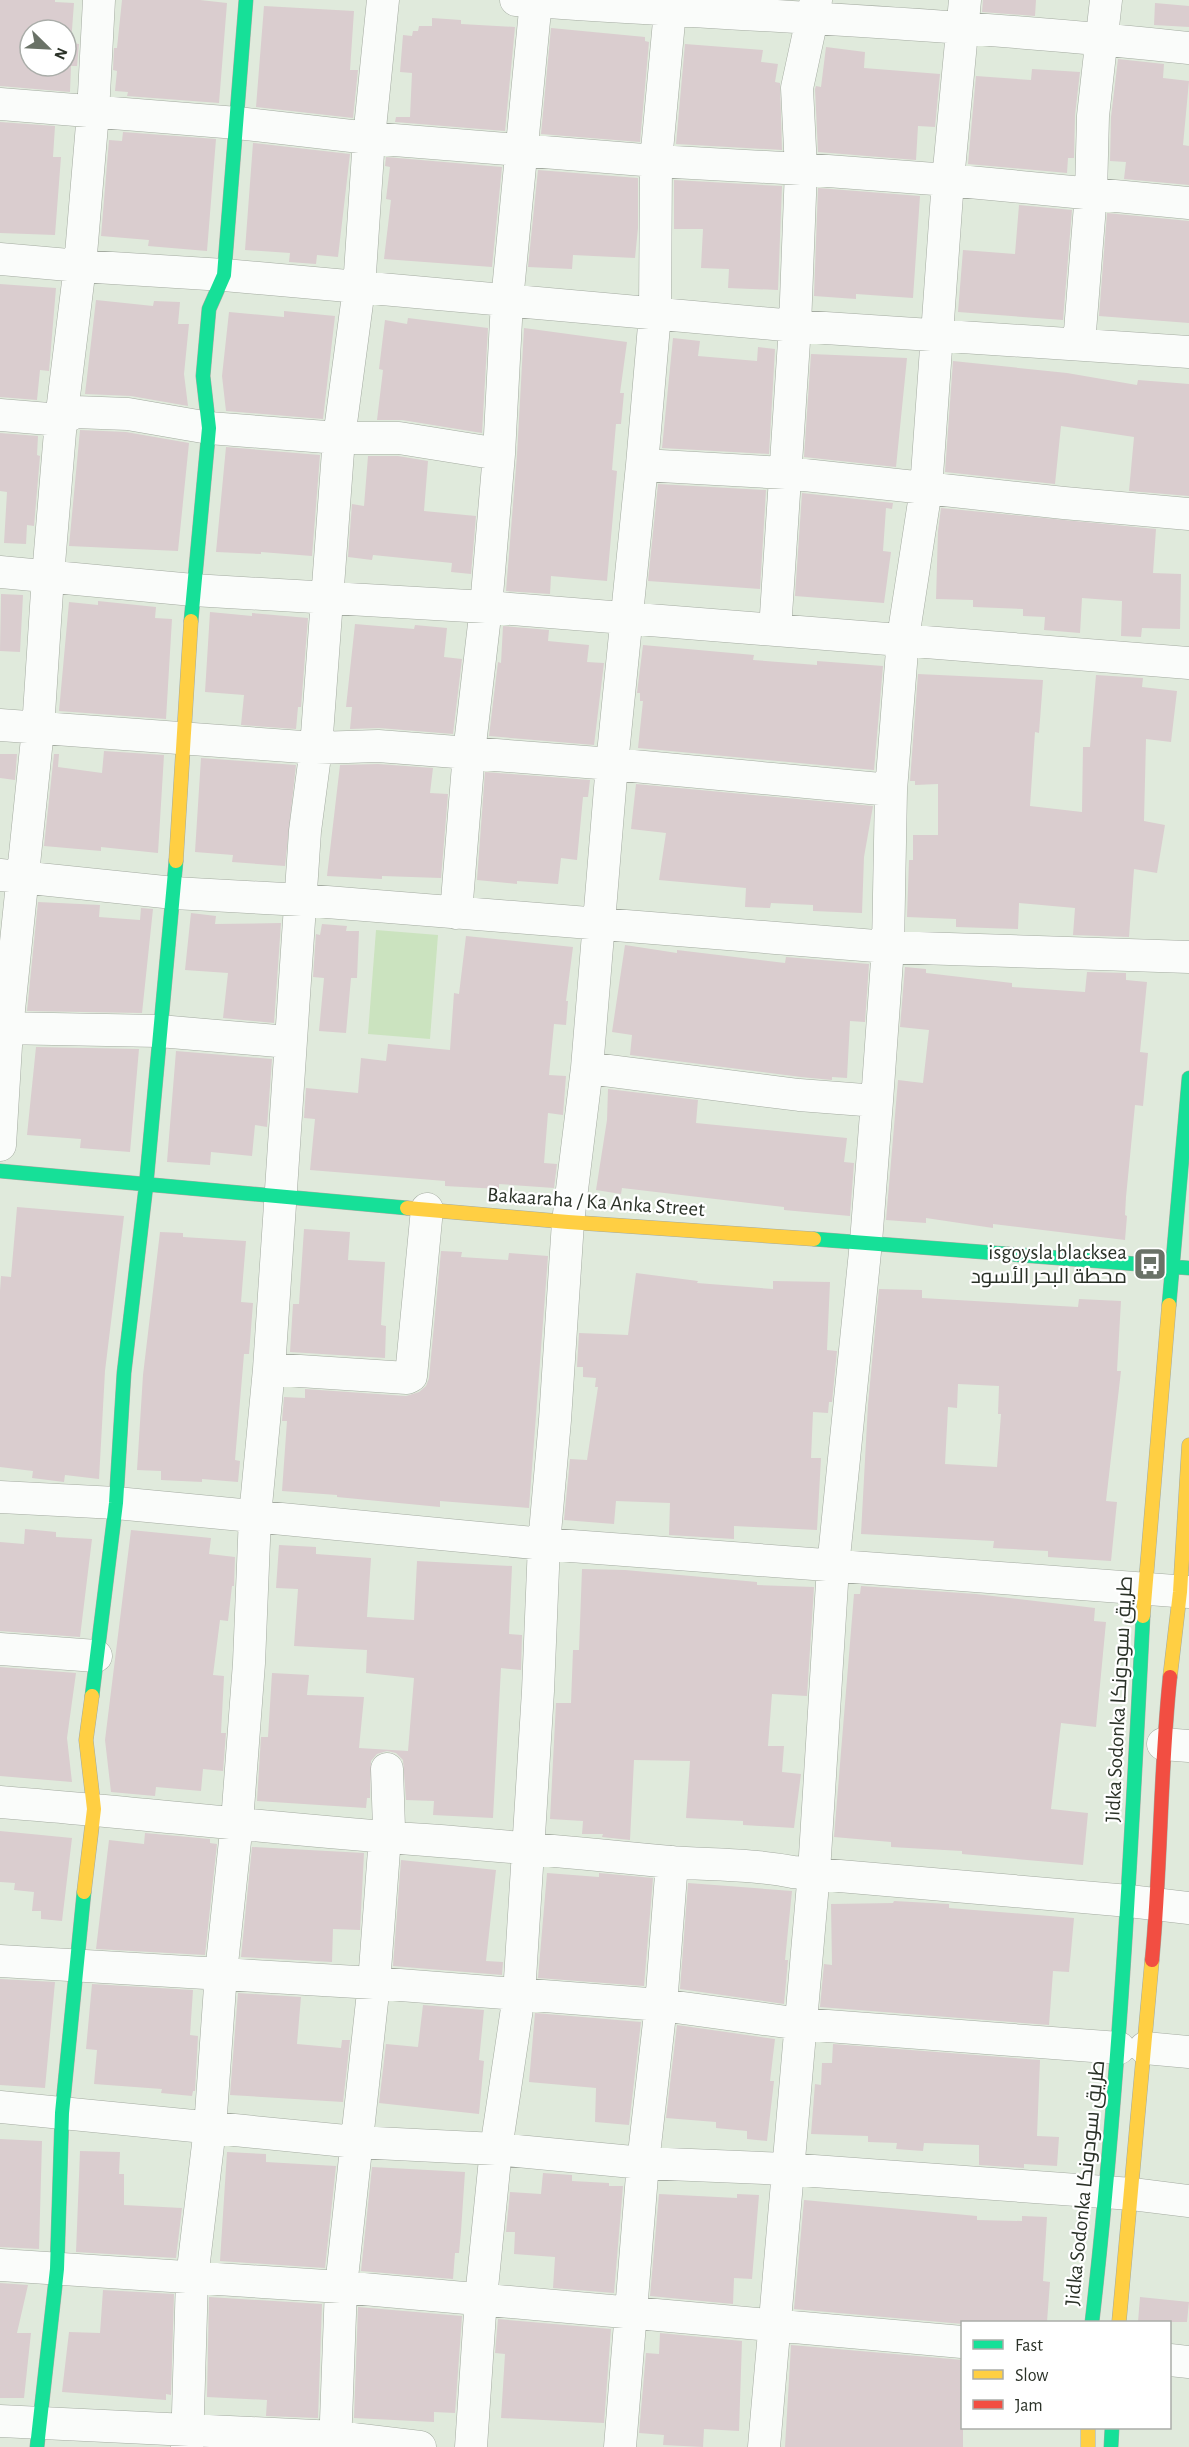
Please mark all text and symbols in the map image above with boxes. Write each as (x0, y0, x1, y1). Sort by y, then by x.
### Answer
north arrow (18, 18, 78, 78)
text: N (51, 45, 70, 62)
street label: Bakaaraha / Ka Anka Street (486, 1184, 706, 1220)
place label: isgoysla blacksea محطة البحر الأسود (971, 1242, 1127, 1288)
bus stop icon: isgoysla blacksea محطة البحر الأسود (1132, 1246, 1168, 1282)
street label: Jidka Sodonka طريق سودونكا (1102, 1575, 1138, 1823)
street label: Jidka Sodonka طريق سودونكا (1062, 2059, 1110, 2307)
legend (961, 2321, 1171, 2429)
text: Fast (1015, 2337, 1043, 2355)
text: Slow (1015, 2367, 1048, 2385)
text: Jam (1015, 2397, 1043, 2415)

